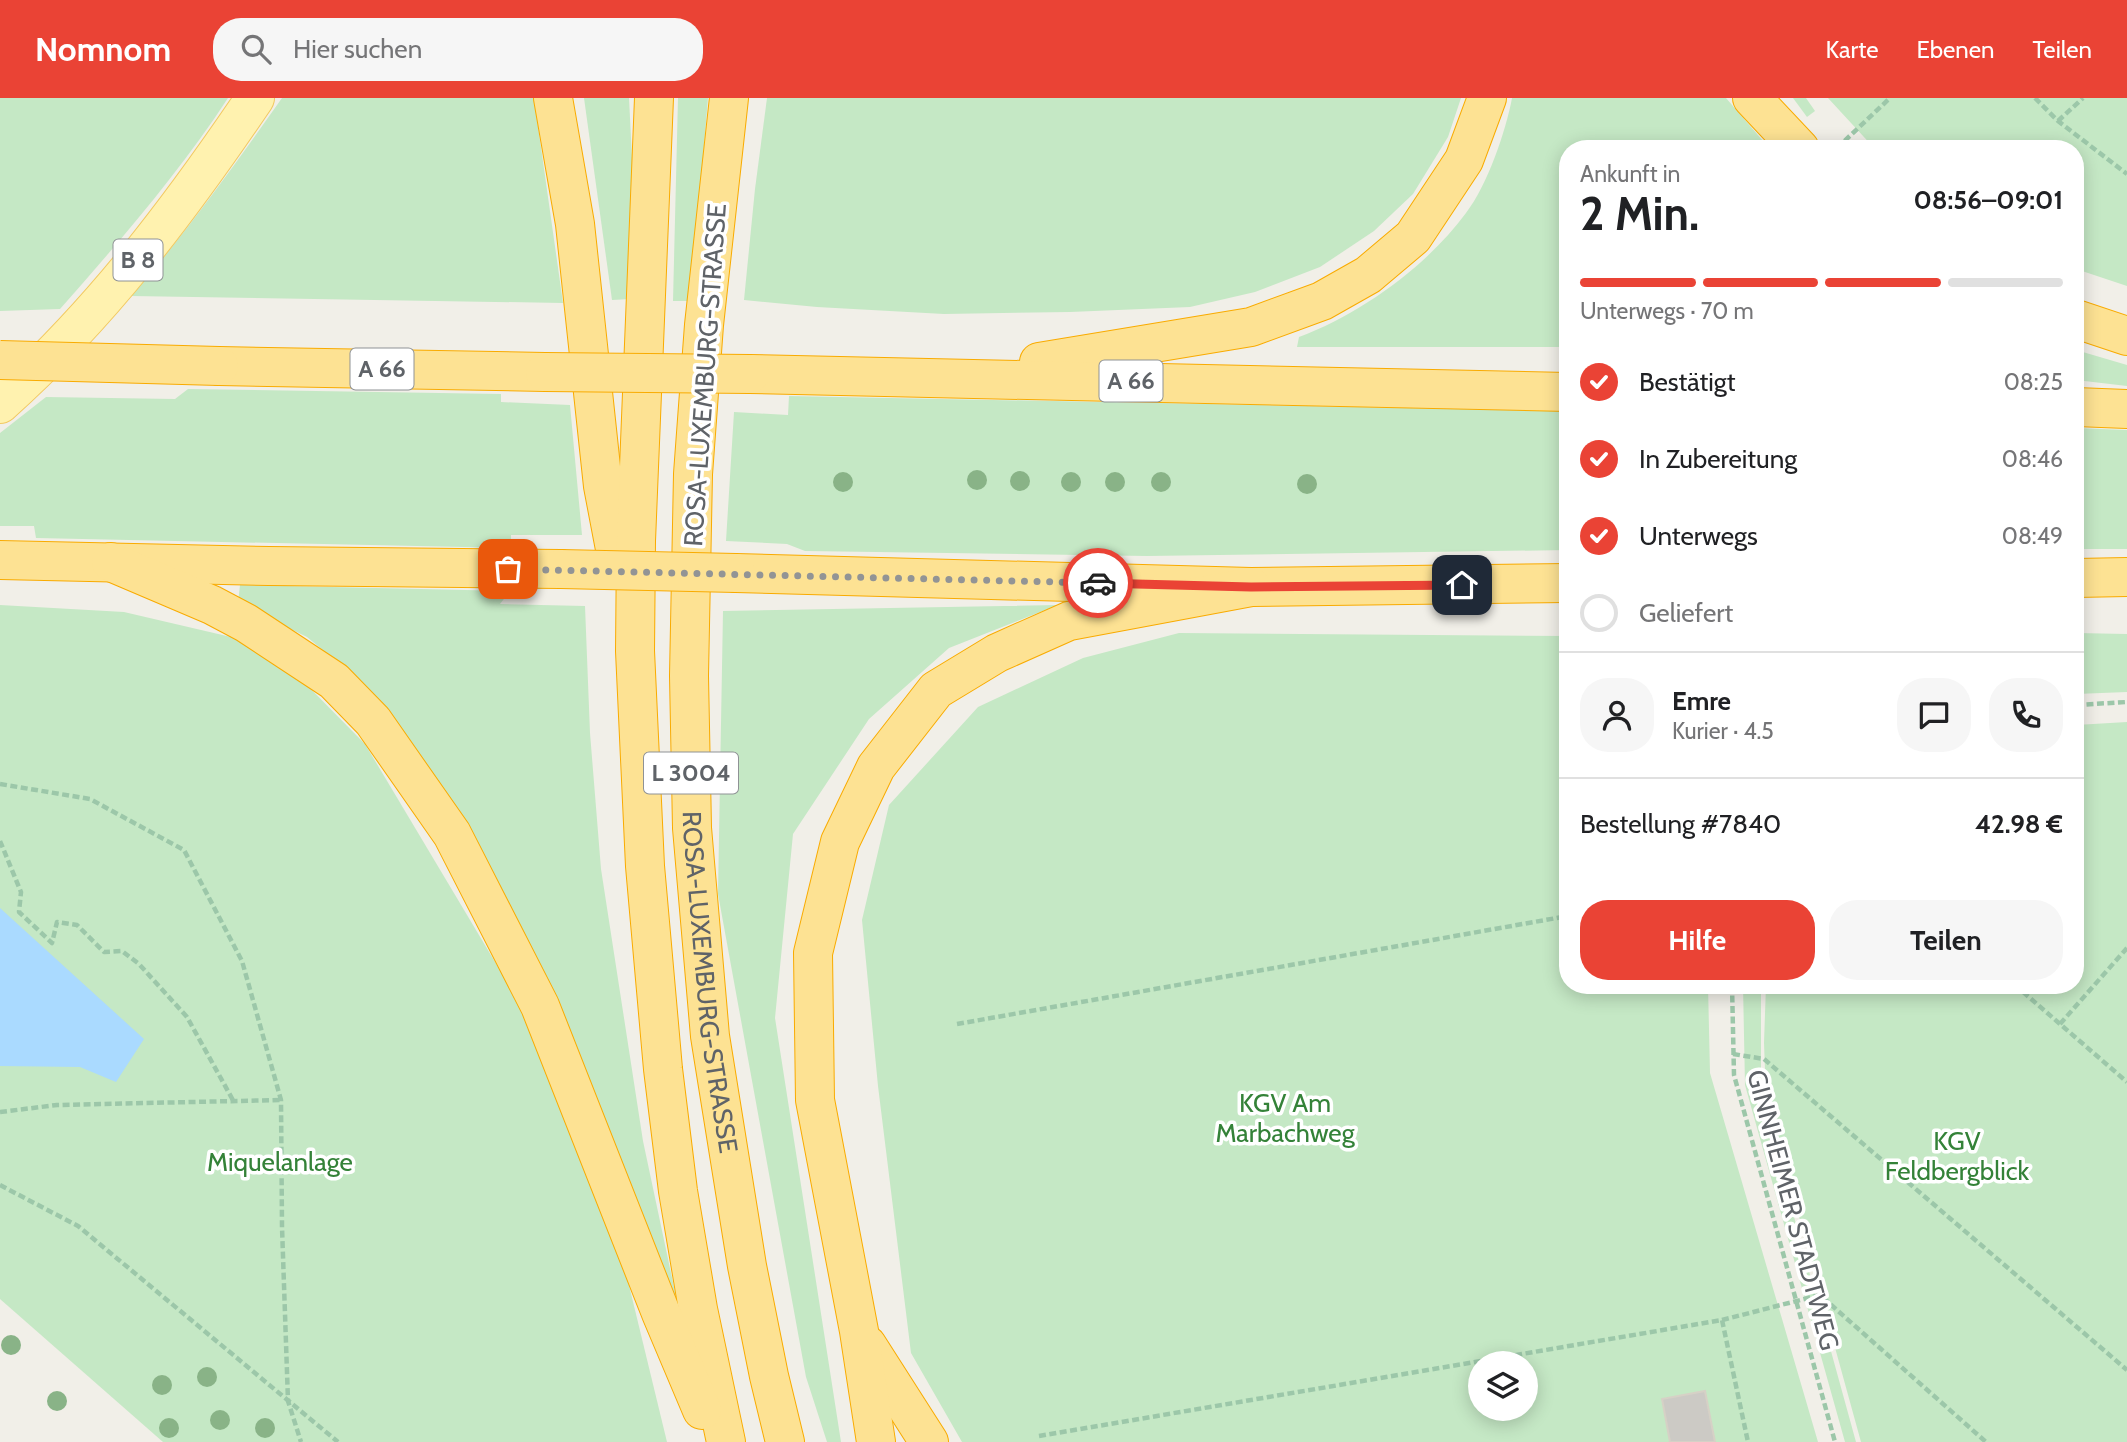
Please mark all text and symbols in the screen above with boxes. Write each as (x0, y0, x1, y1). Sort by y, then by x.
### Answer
search box (213, 18, 703, 81)
text: Nomnom (35, 29, 171, 69)
icon: search (237, 30, 275, 68)
text: Hier suchen (293, 33, 422, 65)
text: Karte (1825, 35, 1878, 64)
text: Ebenen (1916, 35, 1994, 64)
text: Teilen (2032, 35, 2092, 64)
text: Ankunft in (1580, 160, 1680, 188)
text: 08:56–09:01 (1914, 184, 2063, 216)
text: 2 Min. (1580, 186, 1699, 242)
street label: ROSA-LUXEMBURG-STRASSE (677, 202, 733, 548)
road number: B 8 (114, 240, 162, 280)
text: Unterwegs · 70 m (1580, 297, 1754, 325)
road number: A 66 (350, 348, 414, 390)
road number: A 66 (1100, 360, 1162, 402)
icon: check (1580, 363, 1618, 401)
text: Bestätigt (1639, 366, 1736, 398)
text: 08:25 (2004, 368, 2063, 396)
icon: check (1580, 440, 1618, 478)
text: In Zubereitung (1639, 443, 1797, 475)
text: 08:46 (2002, 445, 2063, 473)
icon: check (1580, 517, 1618, 555)
text: Unterwegs (1639, 520, 1758, 552)
text: 08:49 (2002, 522, 2063, 550)
pin (478, 539, 538, 599)
courier (1063, 548, 1133, 618)
icon: bag (489, 550, 527, 588)
pin (1432, 555, 1492, 615)
icon: car (1079, 564, 1117, 602)
icon: home (1443, 566, 1481, 604)
text: Geliefert (1639, 597, 1733, 629)
button: person (1580, 678, 1654, 752)
button: chat (1897, 678, 1971, 752)
button: phone (1989, 678, 2063, 752)
text: Emre (1672, 685, 1731, 717)
text: Kurier · 4.5 (1672, 717, 1774, 745)
road number: L 3004 (644, 752, 738, 794)
text: Bestellung #7840 (1580, 808, 1781, 840)
text: 42.98 € (1975, 808, 2063, 840)
street label: ROSA-LUXEMBURG-STRASSE (676, 811, 745, 1155)
button: Hilfe (1580, 900, 1815, 980)
button: Teilen (1829, 900, 2063, 980)
street label: GINNHEIMER STADTWEG (1740, 1066, 1846, 1354)
park label: KGV Am Marbachweg (1215, 1087, 1356, 1149)
park label: KGV Feldbergblick (1885, 1125, 2030, 1187)
park label: Miquelanlage (207, 1146, 353, 1178)
map controls (1468, 1351, 1538, 1421)
button: layers (1468, 1351, 1538, 1421)

